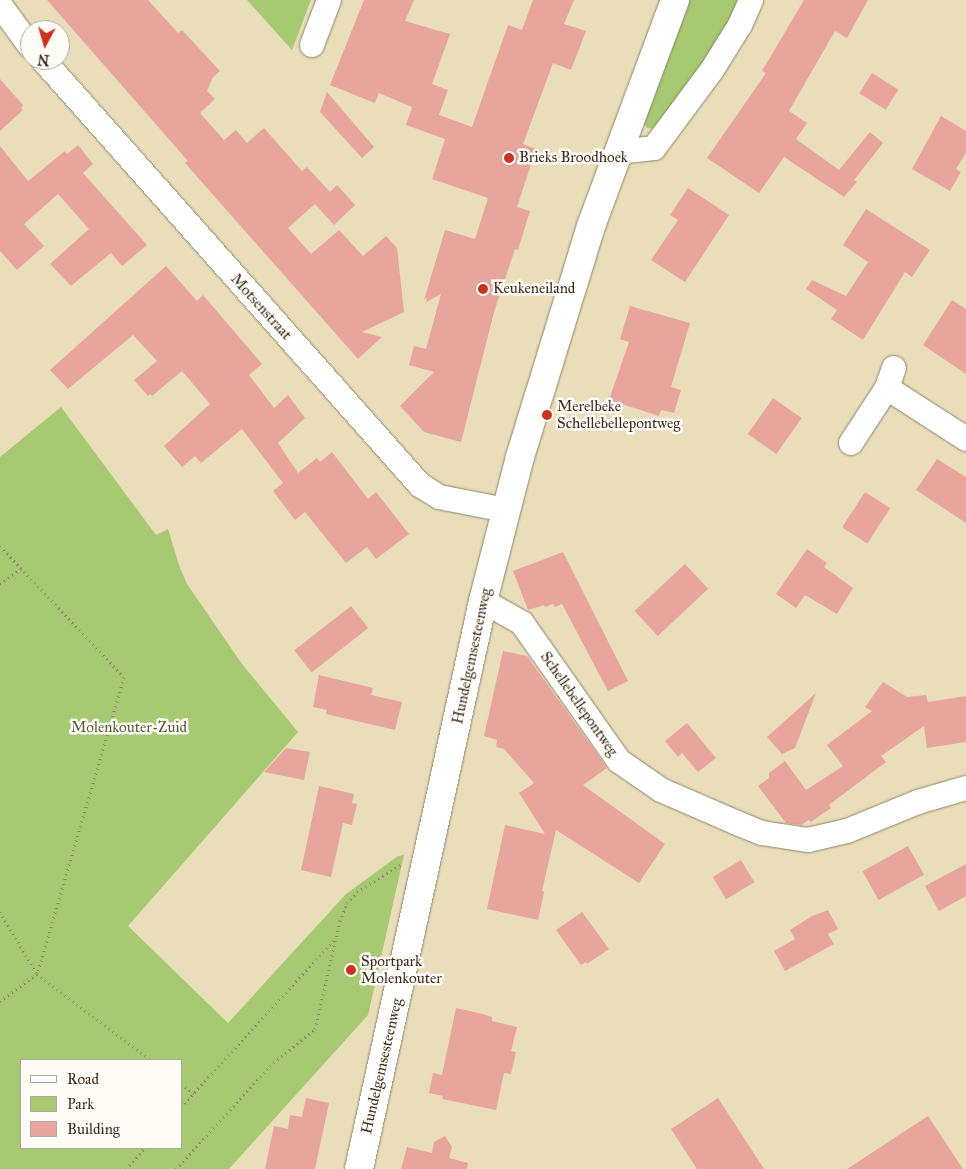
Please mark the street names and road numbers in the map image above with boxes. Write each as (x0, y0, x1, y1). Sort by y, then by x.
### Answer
street label: Motsenstraat (227, 270, 295, 344)
street label: Hundelgemsesteenweg (449, 586, 495, 726)
street label: Schellebellepontweg (536, 648, 622, 760)
street label: Hundelgemsesteenweg (358, 996, 406, 1136)

